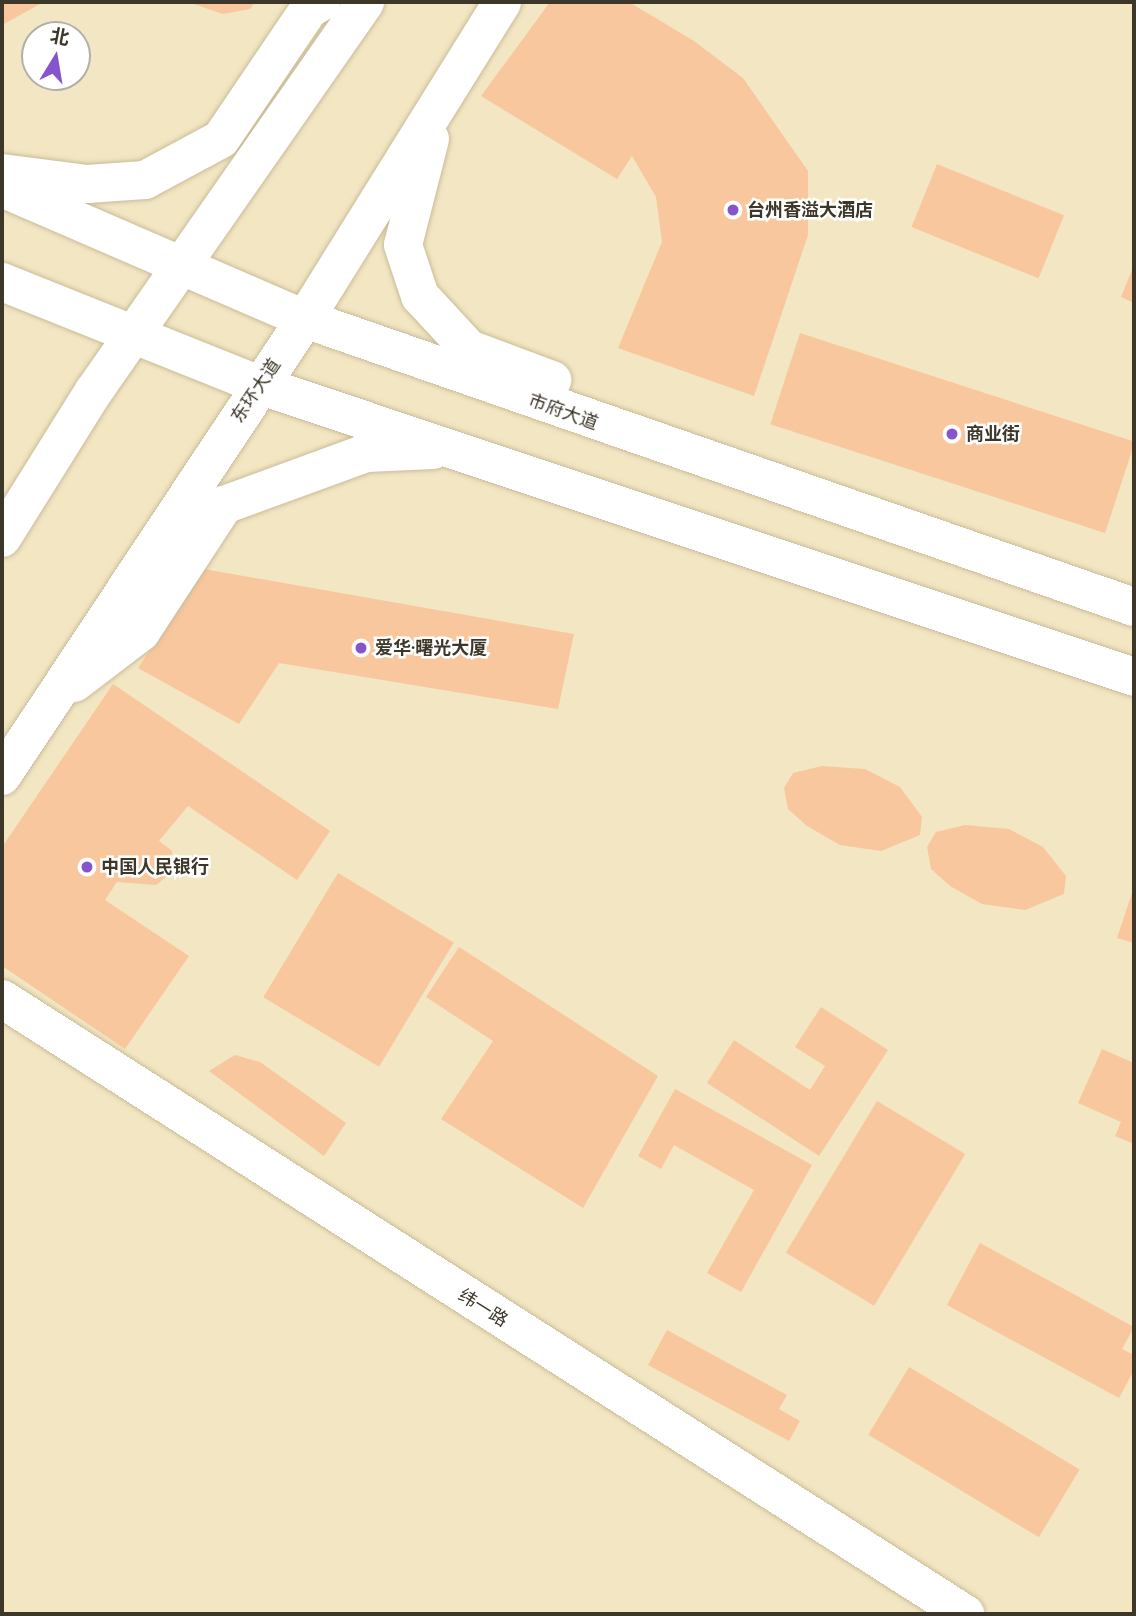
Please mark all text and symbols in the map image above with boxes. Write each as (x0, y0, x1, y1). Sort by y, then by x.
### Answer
north arrow (21, 21, 91, 91)
text: 北 (48, 24, 71, 50)
place label: 台州香溢大酒店 (747, 199, 873, 221)
marker: 台州香溢大酒店 (725, 202, 741, 218)
street label: 东环大道 (227, 355, 285, 427)
street label: 市府大道 (525, 390, 601, 434)
place label: 商业街 (966, 423, 1020, 445)
marker: 商业街 (944, 426, 960, 442)
place label: 爱华·曙光大厦 (375, 637, 487, 659)
marker: 爱华·曙光大厦 (353, 640, 369, 656)
place label: 中国人民银行 (101, 856, 209, 878)
marker: 中国人民银行 (79, 859, 95, 875)
street label: 纬一路 (454, 1285, 512, 1331)

